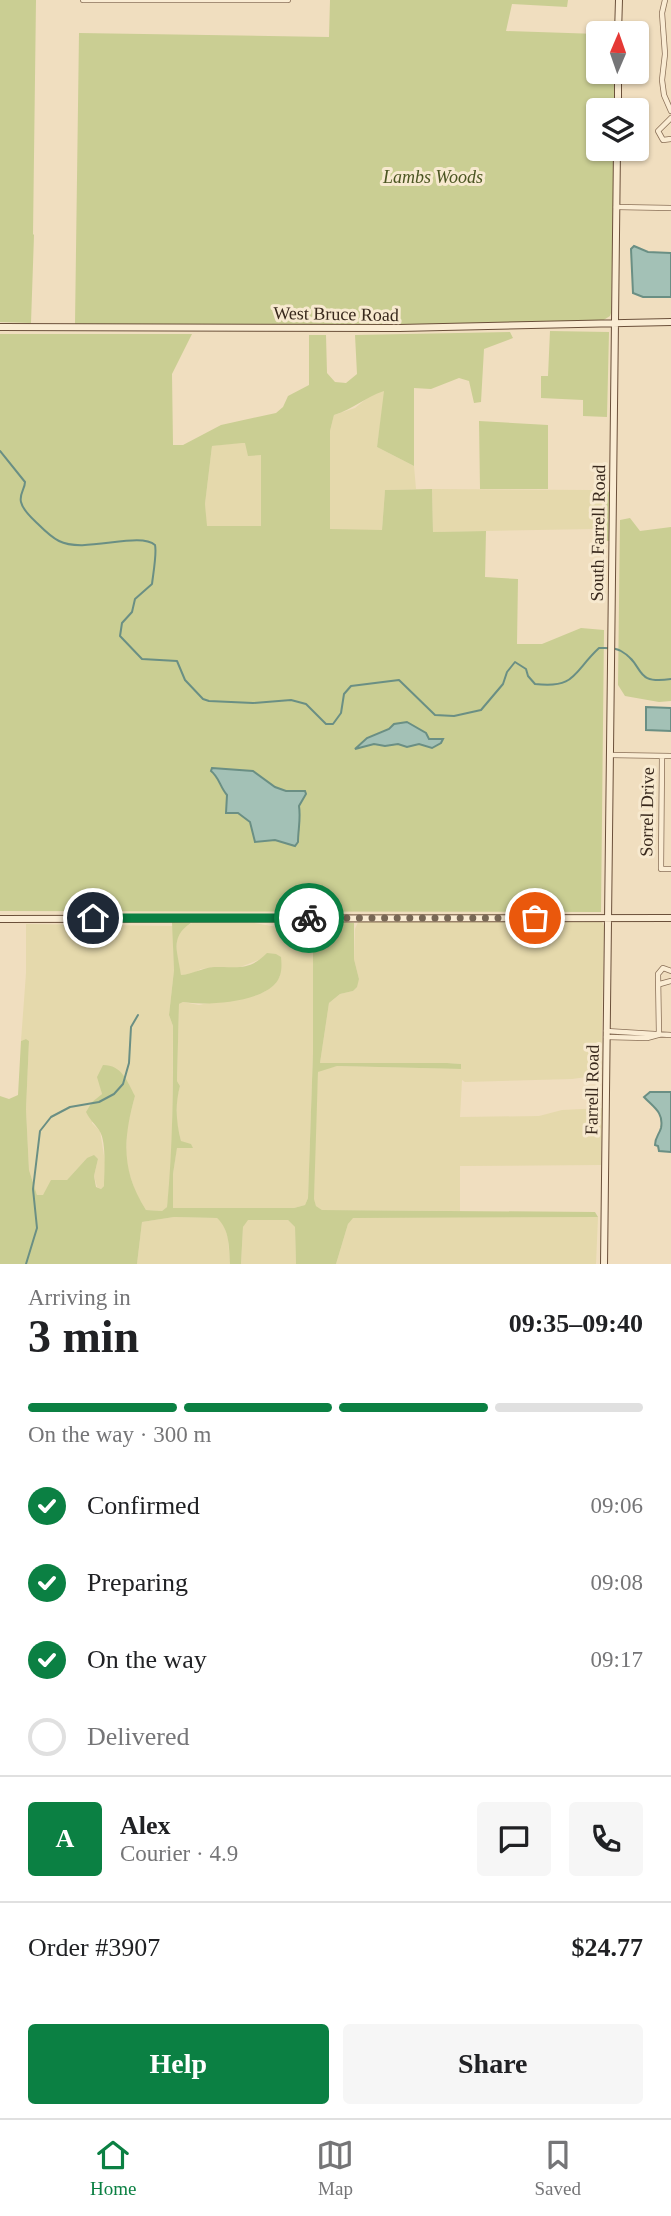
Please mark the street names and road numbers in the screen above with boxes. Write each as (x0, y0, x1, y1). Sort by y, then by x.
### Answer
street label: West Bruce Road (273, 303, 399, 325)
street label: South Farrell Road (587, 464, 609, 602)
street label: Sorrel Drive (636, 767, 658, 857)
street label: Farrell Road (581, 1045, 603, 1135)

